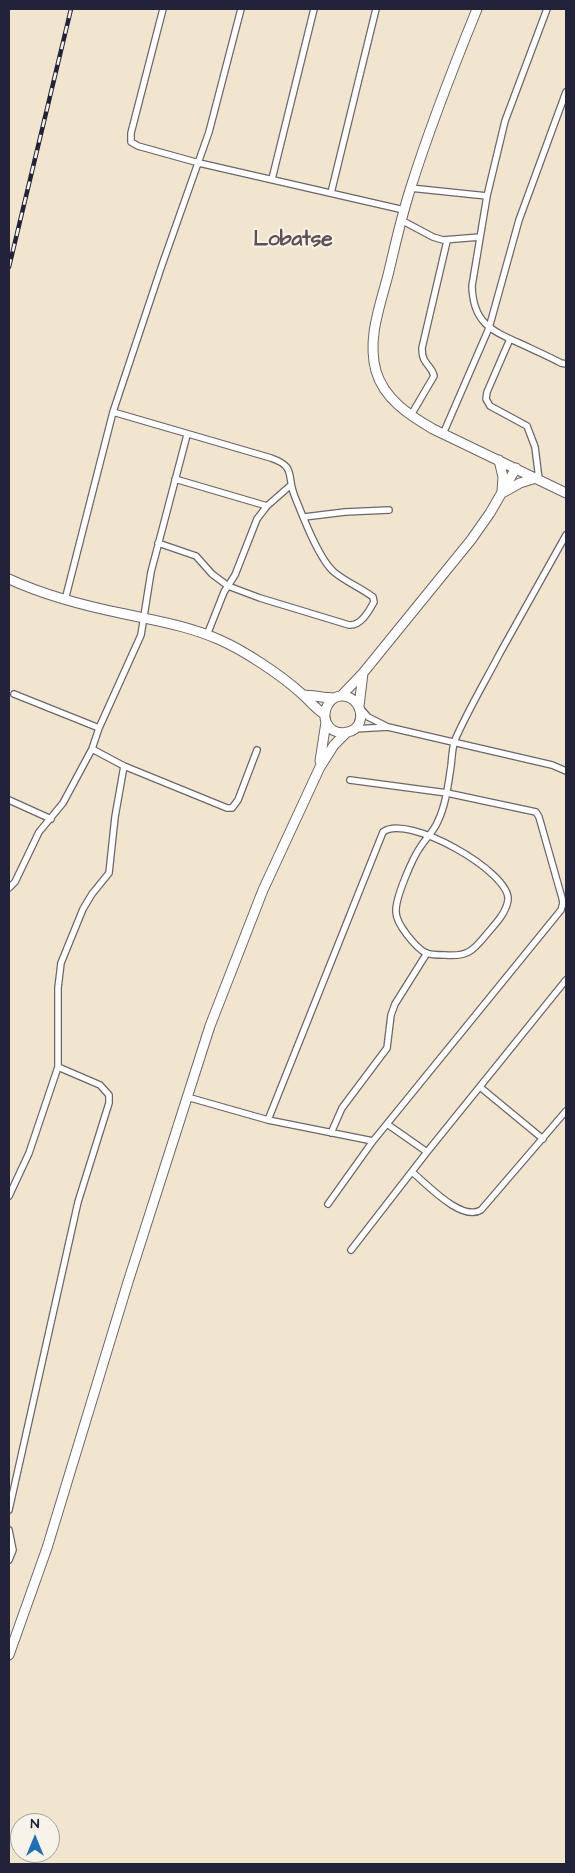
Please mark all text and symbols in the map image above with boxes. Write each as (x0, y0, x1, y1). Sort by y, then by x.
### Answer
district label: Lobatse (253, 228, 333, 254)
north arrow (10, 1813, 60, 1863)
text: N (31, 1814, 39, 1834)

